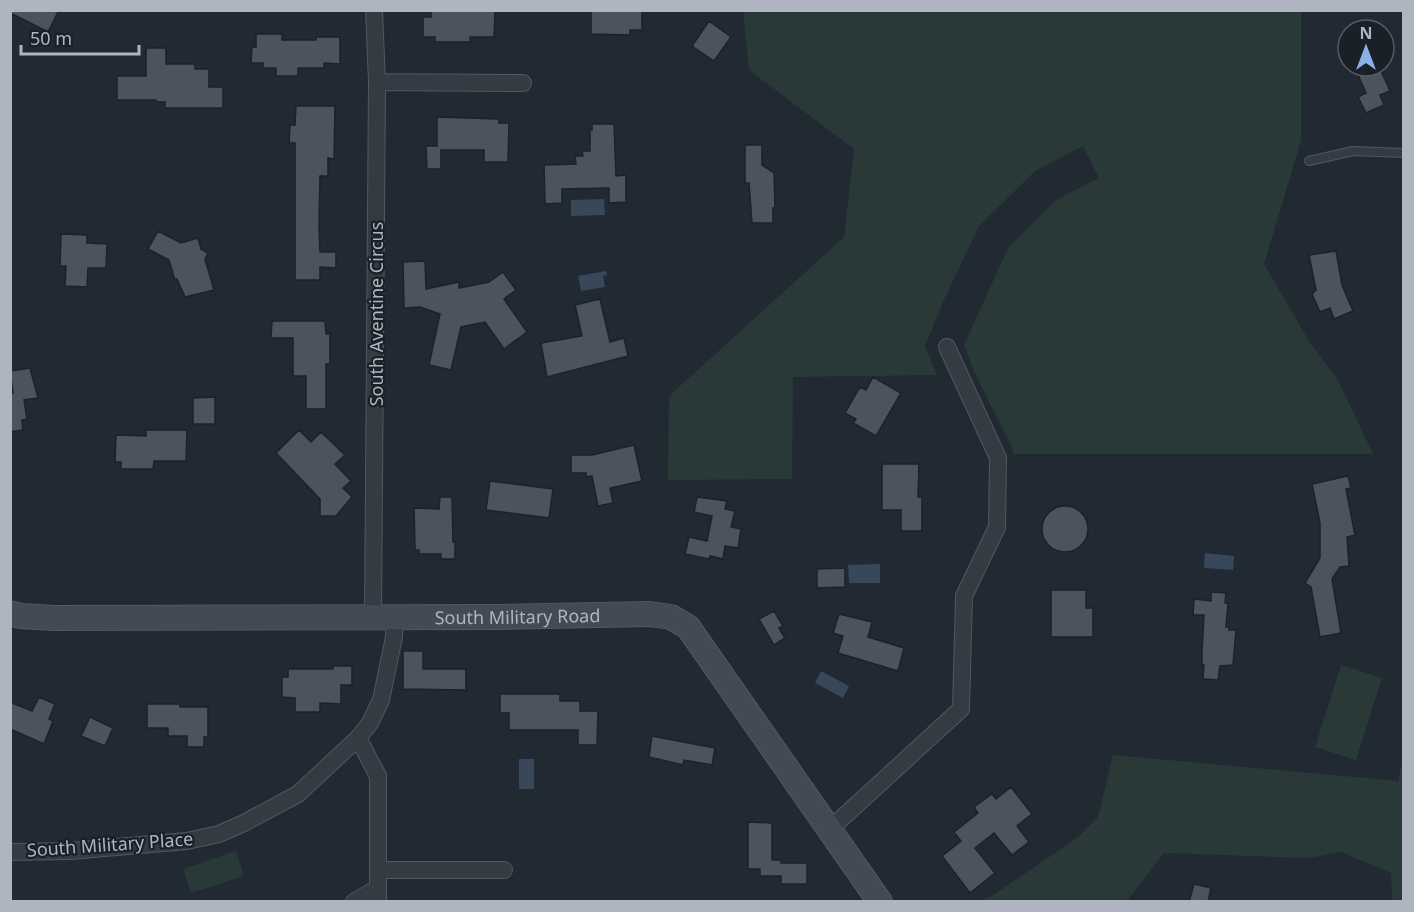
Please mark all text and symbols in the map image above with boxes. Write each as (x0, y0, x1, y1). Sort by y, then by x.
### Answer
scale bar (21, 18, 140, 56)
north arrow (1336, 18, 1396, 78)
text: N (1359, 22, 1373, 44)
text: 50 m (30, 26, 72, 50)
street label: South Aventine Circus (364, 222, 388, 406)
street label: South Military Road (435, 603, 601, 629)
street label: South Military Place (26, 826, 194, 862)

